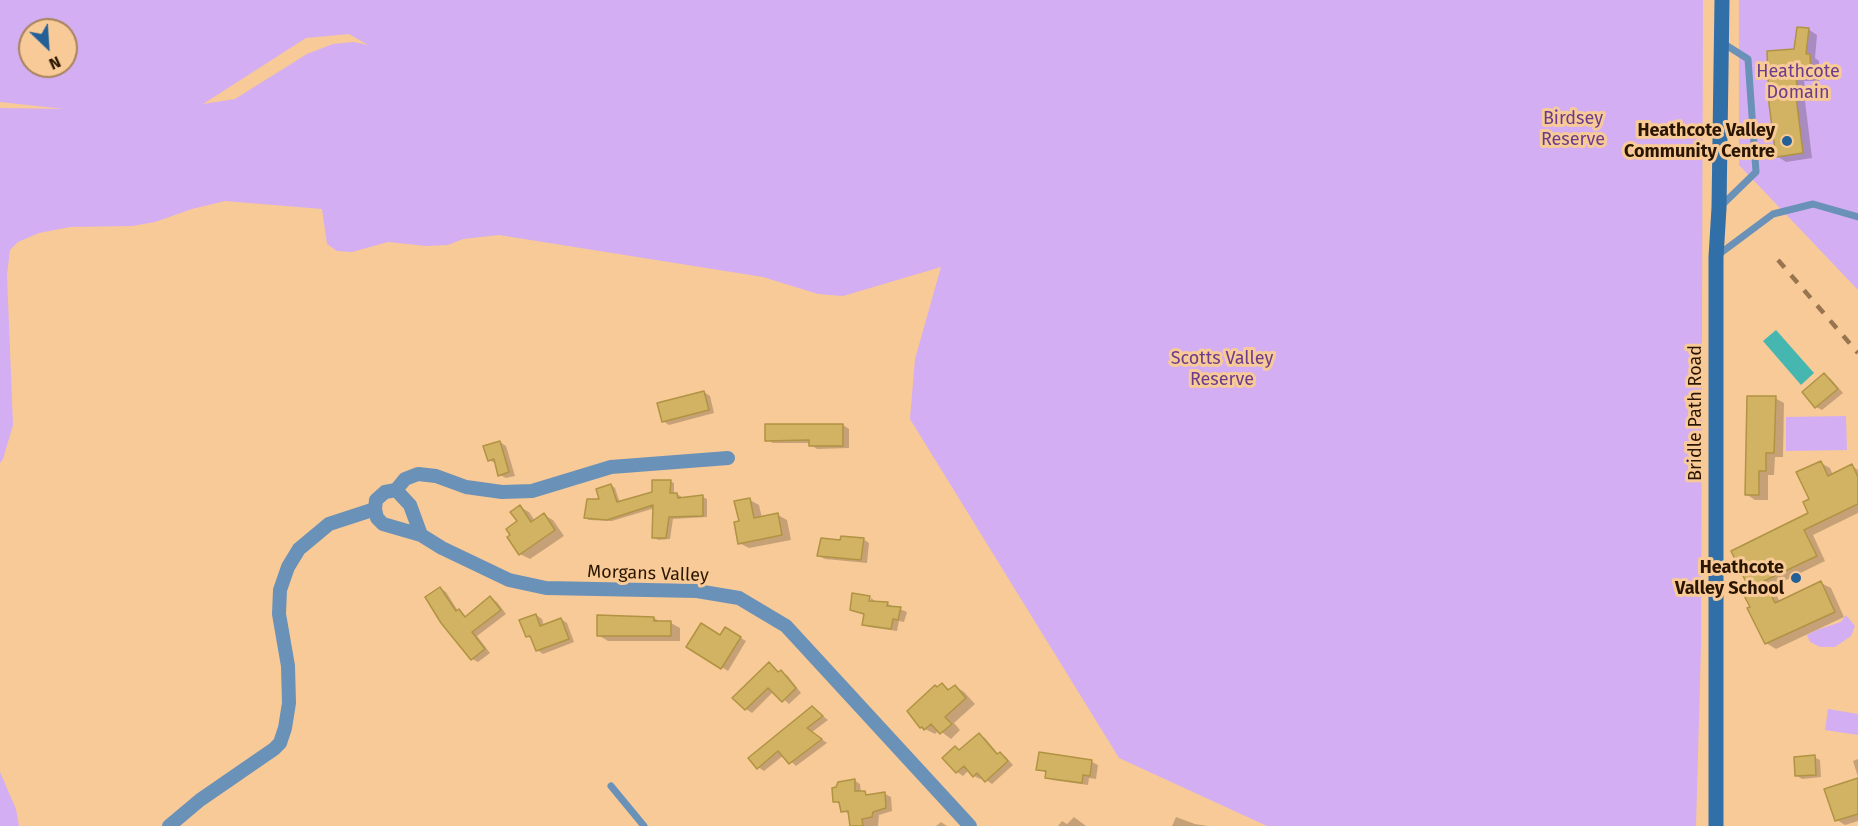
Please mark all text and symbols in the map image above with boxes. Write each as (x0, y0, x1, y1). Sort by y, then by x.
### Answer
north arrow (18, 18, 78, 78)
text: N (46, 52, 64, 74)
park label: Heathcote Domain (1756, 61, 1840, 104)
park label: Birdsey Reserve (1541, 108, 1605, 150)
place label: Heathcote Valley Community Centre (1624, 120, 1775, 162)
marker: Heathcote Valley Community Centre (1780, 134, 1794, 148)
street label: Bridle Path Road (1685, 345, 1707, 481)
park label: Scotts Valley Reserve (1171, 348, 1273, 391)
place label: Heathcote Valley School (1675, 557, 1784, 600)
street label: Morgans Valley (587, 561, 709, 587)
marker: Heathcote Valley School (1789, 571, 1803, 585)

